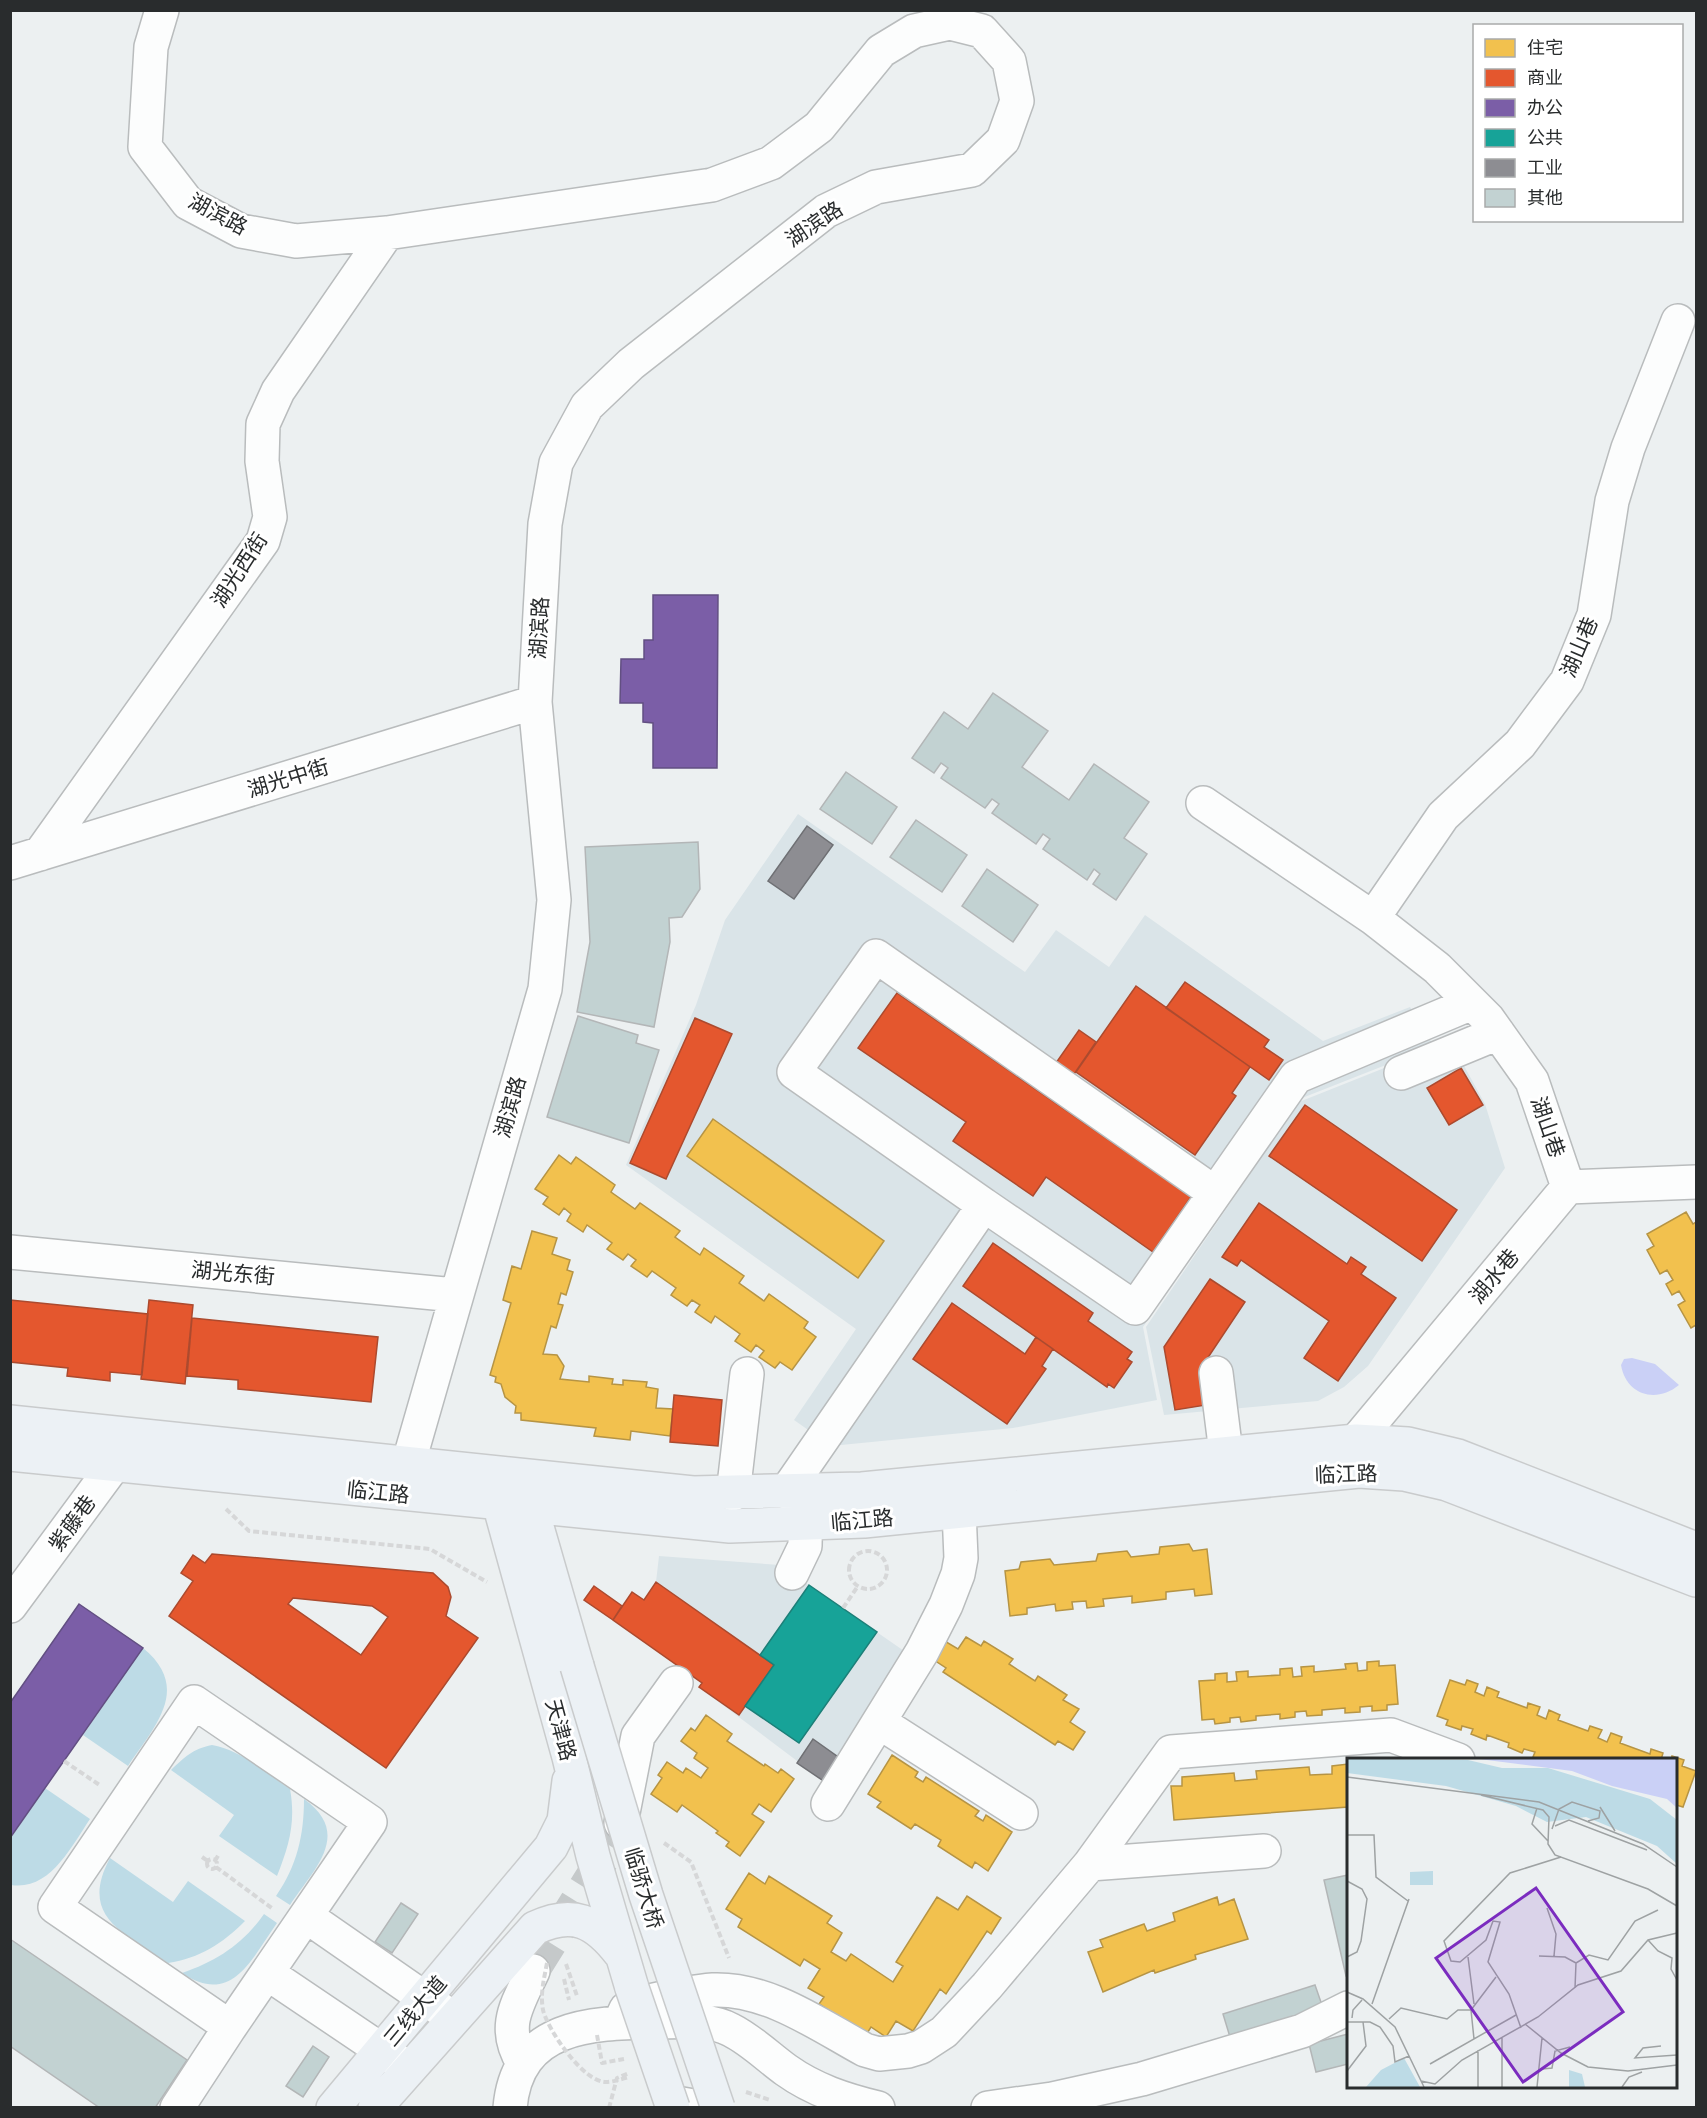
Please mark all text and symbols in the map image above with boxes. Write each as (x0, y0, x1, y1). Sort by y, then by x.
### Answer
legend (1473, 24, 1683, 222)
text: 住宅 (1527, 37, 1563, 59)
text: 商业 (1527, 67, 1563, 89)
text: 办公 (1527, 97, 1563, 119)
text: 公共 (1527, 127, 1563, 149)
text: 工业 (1527, 157, 1563, 179)
text: 其他 (1527, 187, 1563, 209)
street label: 湖滨路 (184, 188, 252, 240)
street label: 湖滨路 (781, 196, 847, 252)
street label: 湖光西街 (206, 528, 272, 612)
street label: 湖滨路 (525, 596, 553, 660)
street label: 湖山巷 (1555, 613, 1603, 681)
street label: 湖光中街 (244, 754, 332, 802)
street label: 湖滨路 (489, 1073, 531, 1141)
street label: 湖山巷 (1526, 1093, 1570, 1161)
street label: 湖水巷 (1464, 1244, 1524, 1308)
street label: 湖光东街 (190, 1257, 276, 1289)
street label: 临江路 (1314, 1460, 1378, 1488)
street label: 临江路 (345, 1476, 411, 1508)
street label: 紫藤巷 (43, 1490, 101, 1556)
street label: 临江路 (830, 1505, 894, 1535)
street label: 天津路 (541, 1696, 581, 1764)
inset map (1347, 1758, 1677, 2088)
street label: 临骄大桥 (620, 1844, 668, 1932)
street label: 三线大道 (378, 1971, 452, 2051)

